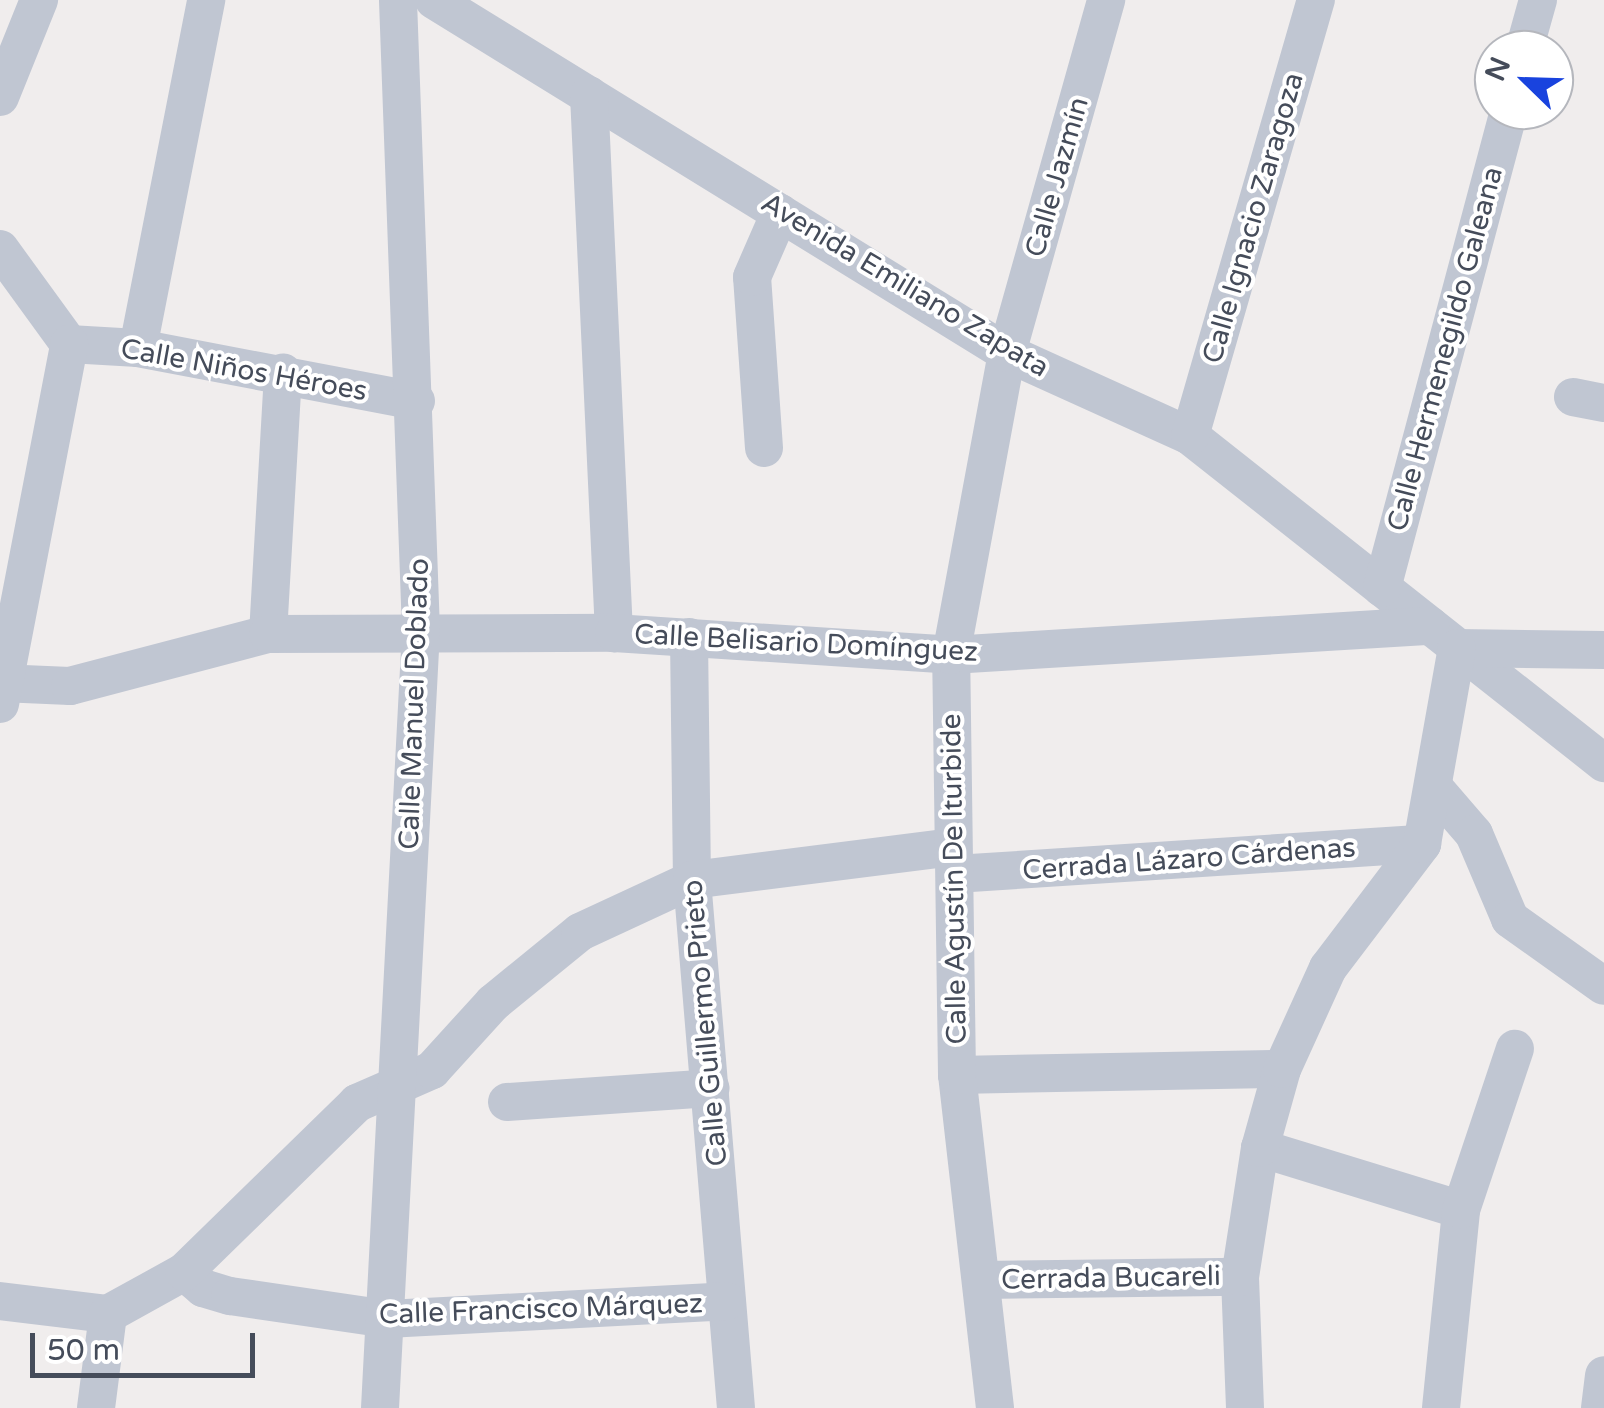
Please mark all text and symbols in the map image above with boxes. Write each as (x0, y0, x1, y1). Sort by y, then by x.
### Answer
north arrow (1474, 30, 1574, 130)
text: N (1478, 52, 1518, 86)
street label: Calle Ignacio Zaragoza (1195, 69, 1311, 367)
street label: Calle Jazmín (1018, 93, 1096, 261)
street label: Calle Hermenegildo Galeana (1380, 163, 1510, 535)
street label: Avenida Emiliano Zapata (755, 186, 1055, 384)
street label: Calle Niños Héroes (118, 332, 370, 408)
street label: Calle Manuel Doblado (392, 558, 436, 850)
street label: Calle Belisario Domínguez (633, 617, 979, 669)
street label: Calle Agustín De Iturbide (934, 713, 974, 1045)
street label: Cerrada Lázaro Cárdenas (1021, 831, 1357, 887)
street label: Calle Guillermo Prieto (676, 878, 734, 1168)
street label: Cerrada Bucareli (1001, 1259, 1221, 1297)
street label: Calle Francisco Márquez (378, 1287, 704, 1331)
scale bar (35, 1313, 260, 1375)
text: 50 m (47, 1332, 120, 1369)

